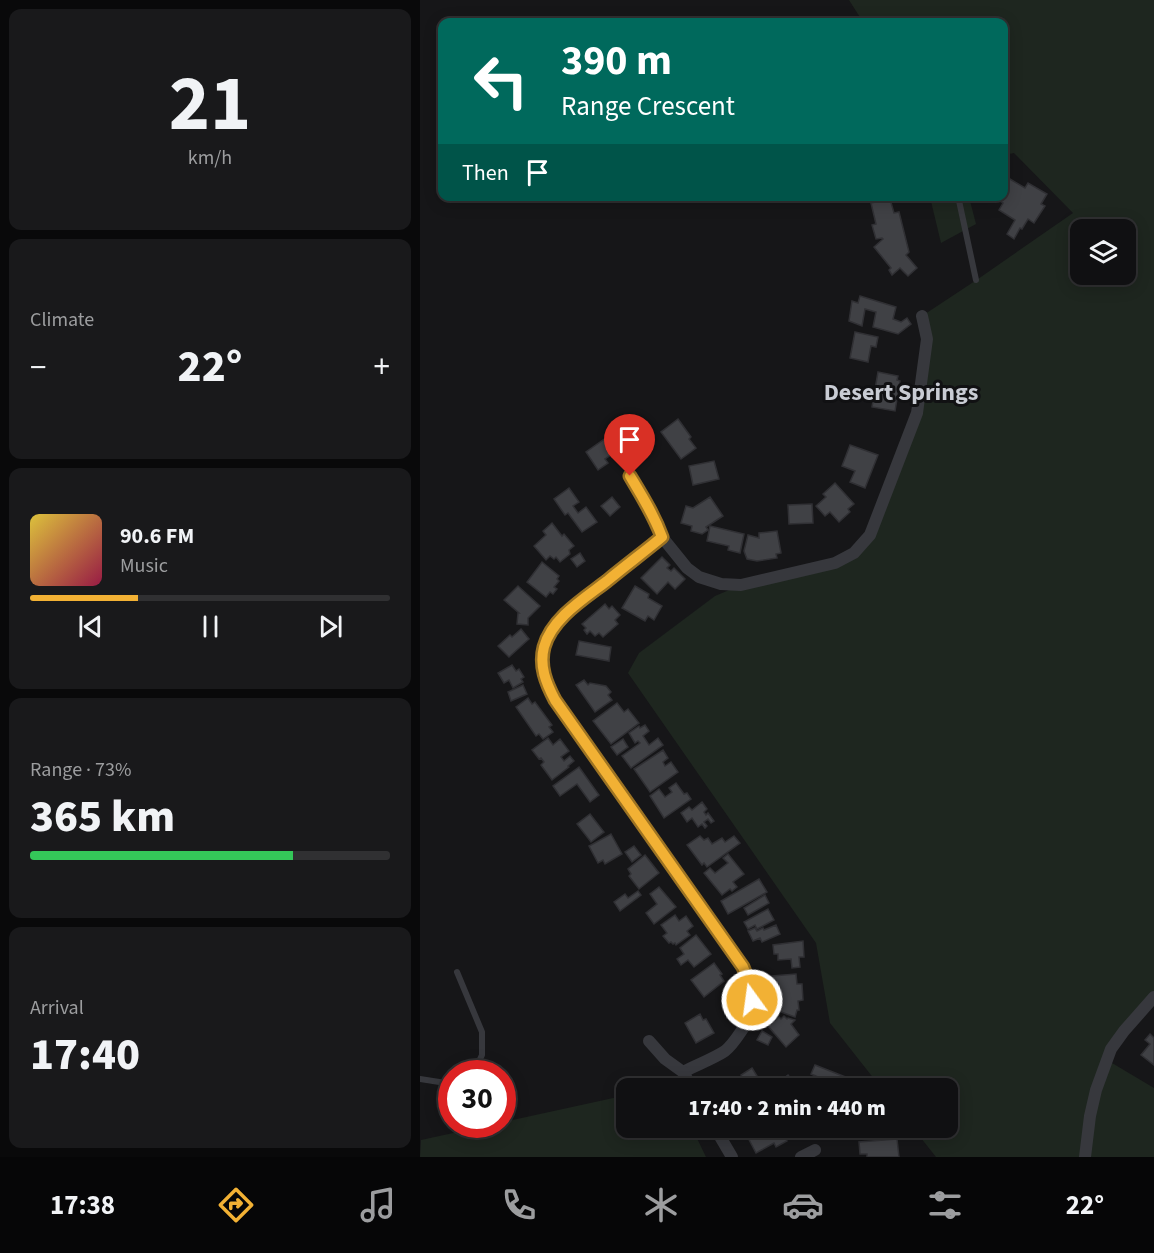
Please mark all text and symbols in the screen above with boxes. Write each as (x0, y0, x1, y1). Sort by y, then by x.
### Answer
text: 390 m (561, 31, 672, 91)
icon: left (462, 42, 540, 120)
text: 21 (169, 49, 251, 160)
text: Range Crescent (561, 87, 735, 126)
text: km/h (188, 144, 232, 172)
icon: arrive (521, 156, 554, 189)
text: Then (462, 157, 509, 189)
map controls (1070, 219, 1136, 285)
button: layers (1070, 219, 1136, 285)
text: Climate (30, 306, 94, 334)
text: 22° (178, 335, 242, 399)
text: − (30, 344, 46, 391)
text: + (374, 344, 390, 391)
district label: Desert Springs (824, 375, 978, 410)
pin (604, 414, 655, 476)
icon: arrive (613, 423, 646, 456)
text: 90.6 FM (120, 520, 194, 552)
text: Music (120, 552, 168, 580)
icon: previous (74, 610, 107, 643)
icon: pause (194, 610, 227, 643)
icon: next (314, 610, 347, 643)
text: Range · 73% (30, 756, 131, 784)
text: 365 km (30, 785, 175, 849)
position arrow (720, 968, 784, 1032)
text: Arrival (30, 994, 84, 1022)
text: 17:40 (30, 1023, 140, 1087)
speed limit sign: 30 (438, 1060, 516, 1138)
text: 17:40 · 2 min · 440 m (688, 1092, 886, 1124)
icon: directions (215, 1184, 257, 1226)
icon: music (357, 1184, 399, 1226)
icon: phone (498, 1184, 540, 1226)
icon: climate (640, 1184, 682, 1226)
icon: car (782, 1184, 824, 1226)
icon: filters (924, 1184, 966, 1226)
text: 17:38 (50, 1186, 115, 1225)
text: 22° (1066, 1186, 1104, 1225)

